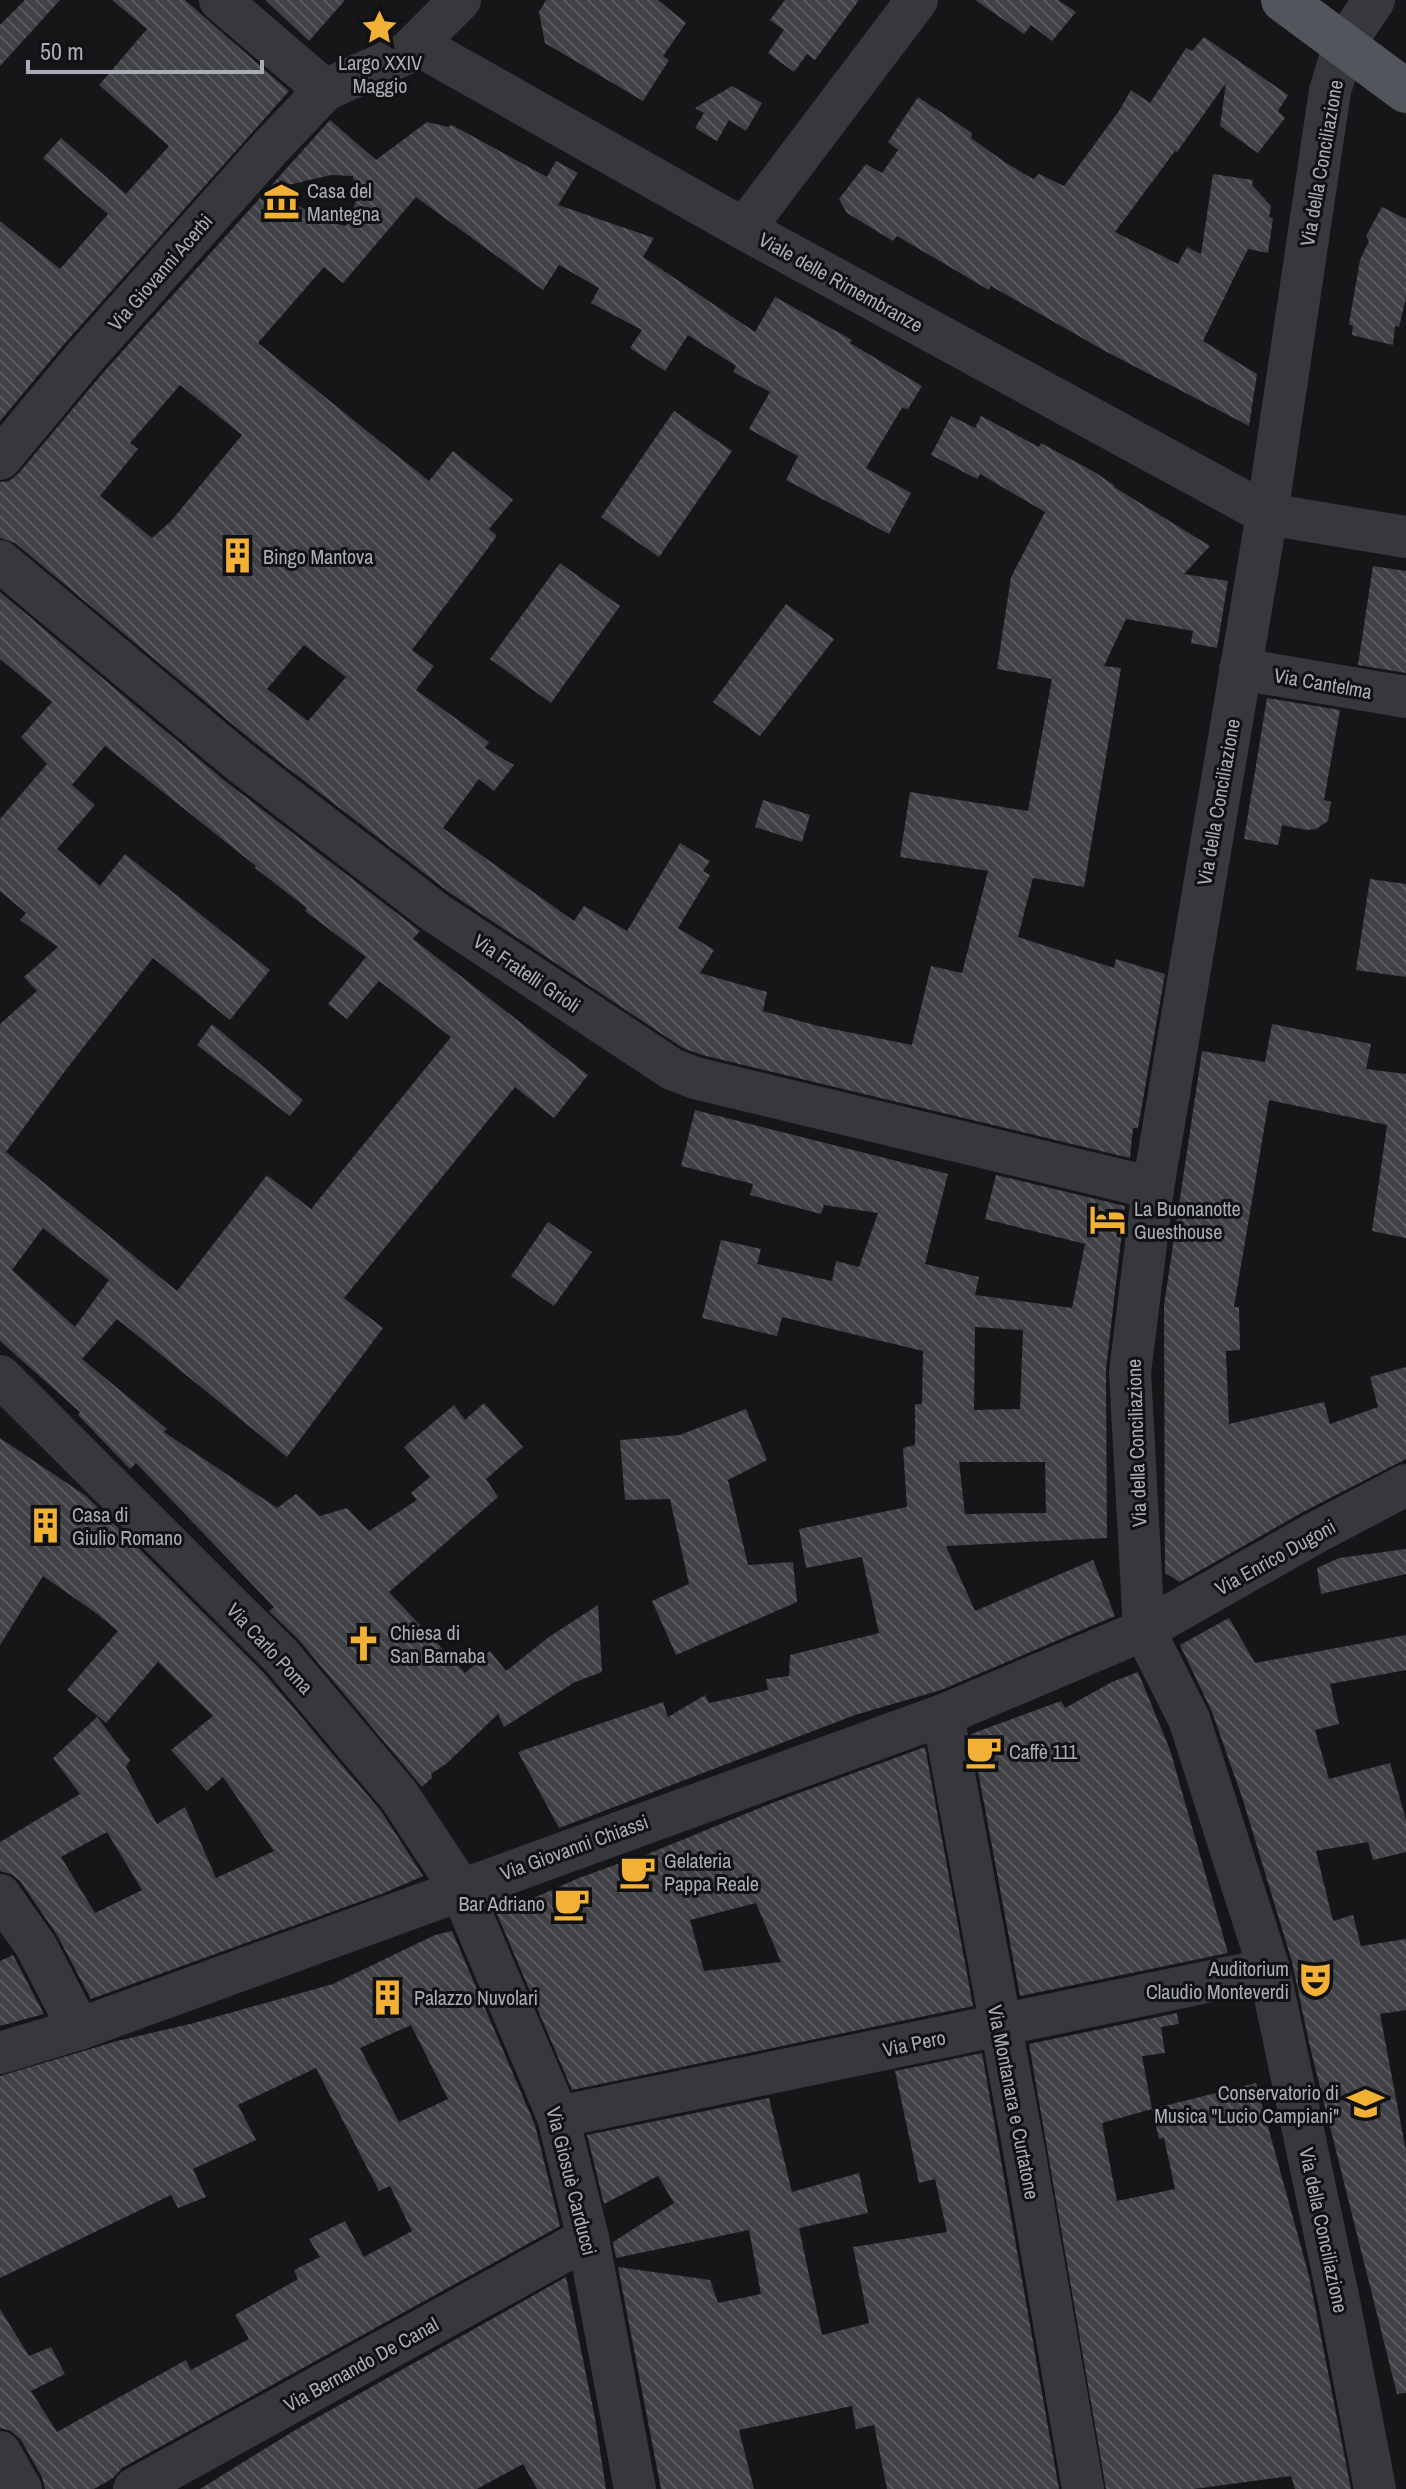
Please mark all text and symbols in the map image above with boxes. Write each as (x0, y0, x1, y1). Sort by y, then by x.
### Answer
place icon: Largo XXIV Maggio (361, 8, 399, 46)
scale bar (28, 24, 262, 74)
text: 50 m (40, 35, 84, 67)
place label: Largo XXIV Maggio (338, 49, 422, 99)
street label: Via della Conciliazione (1293, 78, 1349, 248)
place label: Casa del Mantegna (307, 177, 380, 227)
museum icon: Casa del Mantegna (262, 183, 300, 221)
street label: Via Giovanni Acerbi (102, 208, 218, 336)
street label: Viale delle Rimembranze (754, 226, 928, 338)
building icon: Bingo Mantova (218, 537, 256, 575)
place label: Bingo Mantova (263, 543, 373, 570)
street label: Via Cantelma (1272, 661, 1374, 705)
street label: Via della Conciliazione (1190, 717, 1246, 887)
street label: Via Fratelli Grioli (468, 927, 586, 1019)
place label: La Buonanotte Guesthouse (1134, 1195, 1241, 1245)
hotel icon: La Buonanotte Guesthouse (1089, 1201, 1127, 1239)
street label: Via della Conciliazione (1120, 1358, 1152, 1528)
place label: Casa di Giulio Romano (72, 1501, 182, 1551)
building icon: Casa di Giulio Romano (27, 1506, 65, 1544)
street label: Via Enrico Dugoni (1210, 1513, 1340, 1601)
street label: Via Carlo Poma (221, 1597, 319, 1699)
place label: Chiesa di San Barnaba (390, 1619, 486, 1669)
church icon: Chiesa di San Barnaba (345, 1625, 383, 1663)
cafe icon: Caffè 111 (964, 1732, 1002, 1770)
place label: Caffè 111 (1009, 1738, 1077, 1765)
street label: Via Giovanni Chiassi (496, 1808, 652, 1886)
place label: Gelateria Pappa Reale (664, 1847, 759, 1897)
cafe icon: Gelateria Pappa Reale (619, 1852, 657, 1890)
cafe icon: Bar Adriano (552, 1884, 590, 1922)
place label: Bar Adriano (458, 1890, 545, 1917)
place label: Auditorium Claudio Monteverdi (1146, 1955, 1289, 2005)
theatre icon: Auditorium Claudio Monteverdi (1296, 1961, 1334, 1999)
building icon: Palazzo Nuvolari (369, 1978, 407, 2016)
place label: Palazzo Nuvolari (414, 1984, 538, 2011)
street label: Via Montanara e Curtatone (982, 2002, 1046, 2202)
street label: Via Pero (880, 2023, 948, 2063)
place label: Conservatorio di Musica "Lucio Campiani" (1154, 2079, 1339, 2129)
school or university icon: Conservatorio di Musica "Lucio Campiani" (1346, 2085, 1384, 2123)
street label: Via Giosuè Carducci (541, 2104, 603, 2258)
street label: Via della Conciliazione (1293, 2145, 1355, 2315)
street label: Via Bernando De Canal (279, 2310, 443, 2418)

